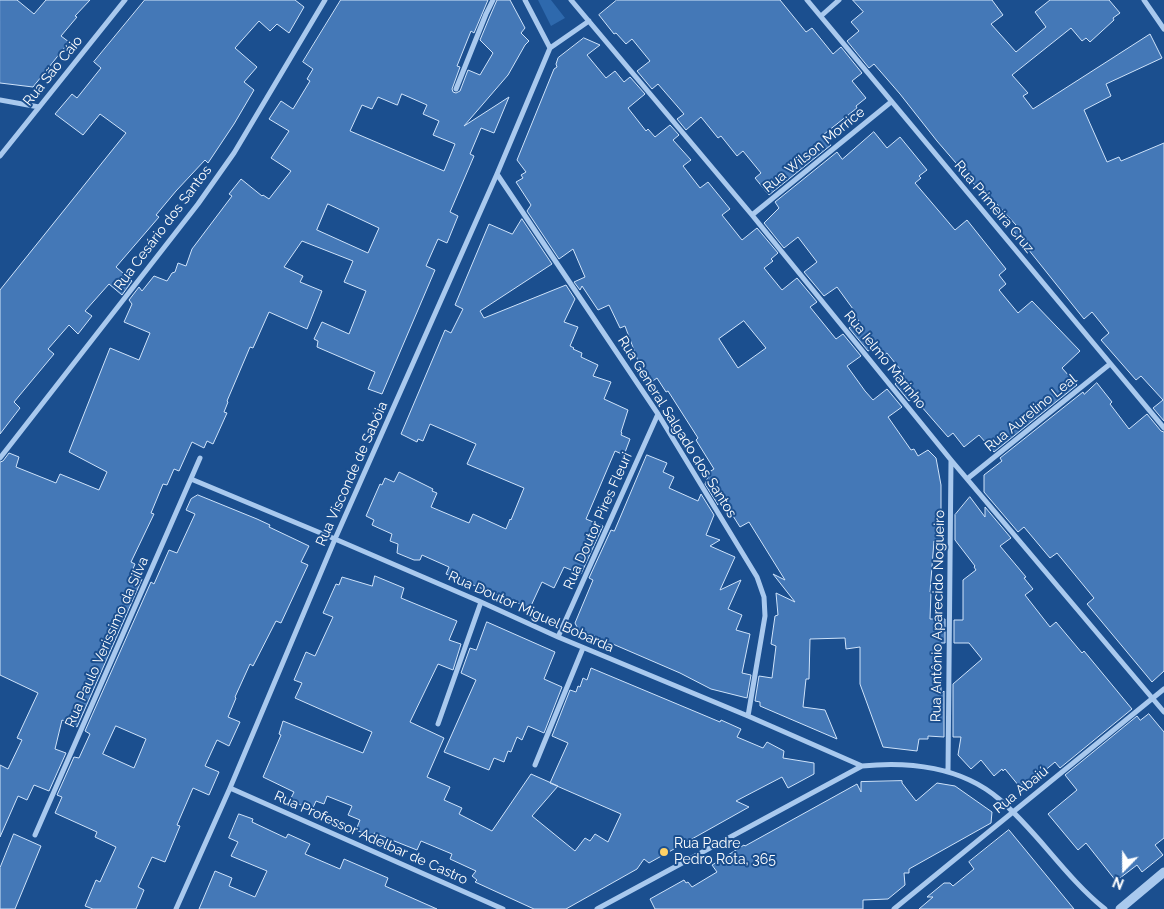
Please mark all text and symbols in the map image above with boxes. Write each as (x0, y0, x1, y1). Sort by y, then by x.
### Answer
street label: Rua São Cáio (20, 33, 86, 109)
street label: Rua Wilson Morrice (760, 104, 868, 196)
street label: Rua Primeira Cruz (951, 157, 1037, 257)
street label: Rua Cesário dos Santos (111, 162, 215, 294)
street label: Rua Ielmo Marinho (840, 308, 930, 412)
street label: Rua General Salgado dos Santos (614, 333, 740, 521)
street label: Rua Aurelino Leal (982, 371, 1080, 455)
street label: Rua Visconde de Sabóia (312, 399, 392, 549)
street label: Rua Doutor Pires Fleuri (560, 450, 636, 592)
street label: Rua Antônio Aparecido Nogueiro (928, 510, 948, 722)
street label: Rua Paulo Verissimo da Silva (62, 554, 152, 730)
street label: Rua Doutor Miguel Bobarda (446, 568, 616, 656)
street label: Rua Abaiú (990, 763, 1052, 817)
street label: Rua Professor Adelbar de Castro (272, 788, 470, 888)
place label: Rua Padre Pedro Rota, 365 (674, 836, 776, 869)
north arrow (1099, 844, 1149, 894)
marker: Rua Padre Pedro Rota, 365 (658, 846, 670, 858)
text: N (1110, 873, 1126, 892)

